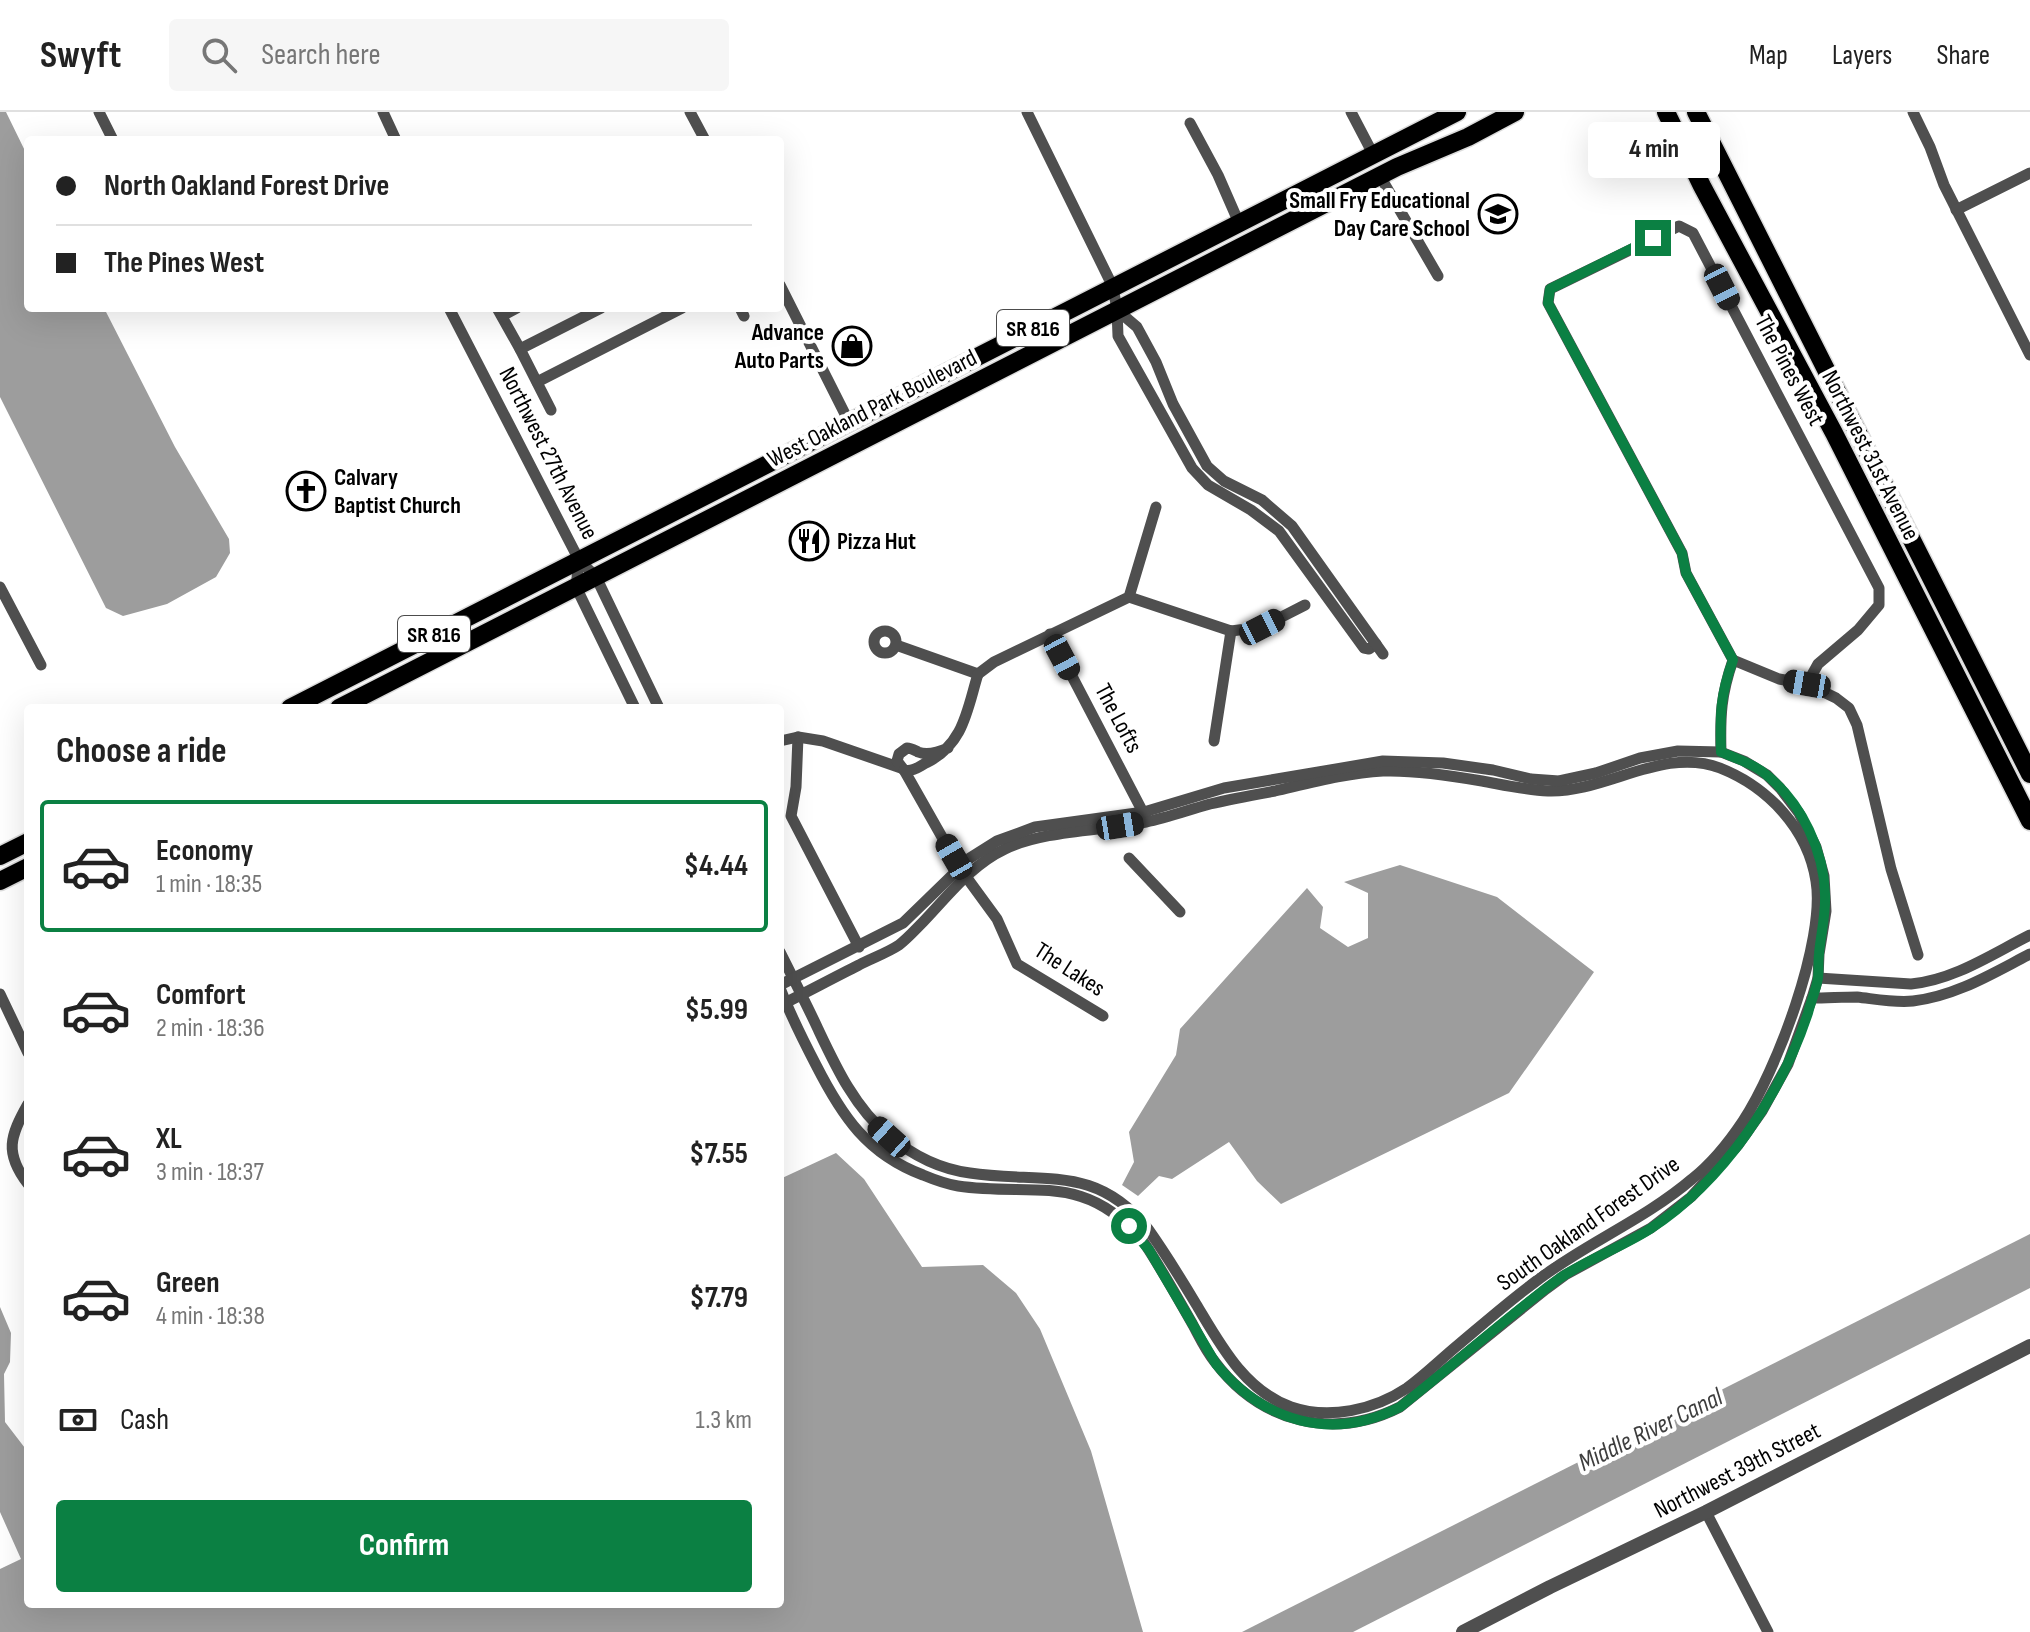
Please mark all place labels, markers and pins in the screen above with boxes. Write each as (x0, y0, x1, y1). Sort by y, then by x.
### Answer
place label: Small Fry Educational Day Care School (1289, 186, 1470, 243)
school or university icon: Small Fry Educational Day Care School (1477, 193, 1519, 235)
place label: Advance Auto Parts (734, 318, 824, 375)
shop icon: Advance Auto Parts (831, 325, 873, 367)
place label: Calvary Baptist Church (334, 463, 461, 520)
church icon: Calvary Baptist Church (285, 470, 327, 512)
restaurant icon: Pizza Hut (788, 520, 830, 562)
place label: Pizza Hut (837, 527, 916, 556)

